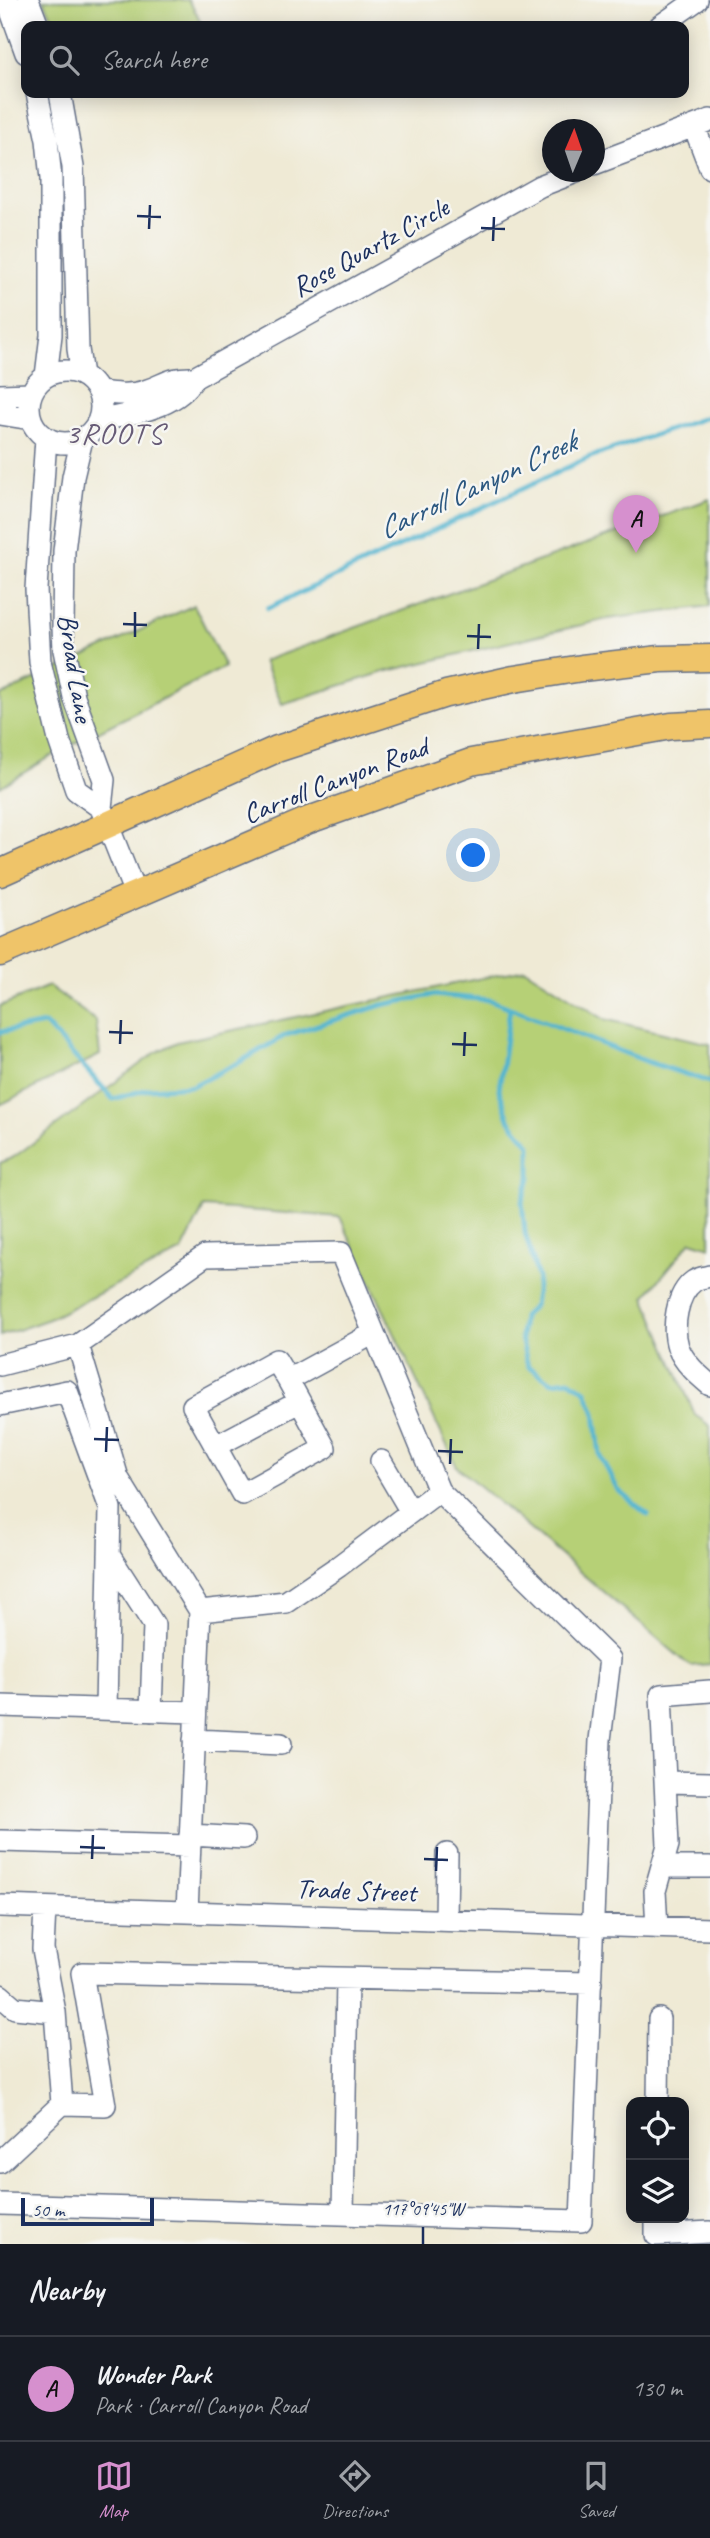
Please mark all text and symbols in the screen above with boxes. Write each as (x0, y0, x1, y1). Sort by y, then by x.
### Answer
search box (21, 21, 689, 98)
icon: search (45, 41, 83, 79)
text: Search here (101, 43, 207, 76)
north arrow (542, 119, 605, 182)
street label: Rose Quartz Circle (285, 189, 456, 305)
district label: 3ROOTS (65, 414, 168, 452)
water label: Carroll Canyon Creek (372, 420, 587, 547)
pin: A (613, 495, 659, 553)
street label: Broad Lane (50, 612, 102, 726)
street label: Carroll Canyon Road (238, 727, 436, 831)
your location (456, 838, 490, 872)
street label: Trade Street (295, 1870, 419, 1910)
map controls (626, 2097, 689, 2223)
button: locate (626, 2097, 689, 2160)
button: layers (626, 2160, 689, 2223)
scale bar (21, 2195, 154, 2227)
text: 50 m (32, 2198, 64, 2222)
text: 117°09'45"W (382, 2198, 467, 2220)
text: Nearby (28, 2271, 104, 2309)
text: Wonder Park (95, 2358, 211, 2391)
text: A (45, 2374, 57, 2403)
text: 130 m (633, 2374, 682, 2403)
text: Park · Carroll Canyon Road (95, 2391, 307, 2420)
tab: Map (95, 2457, 133, 2523)
tab: Directions (322, 2457, 388, 2523)
tab: Saved (577, 2457, 615, 2523)

